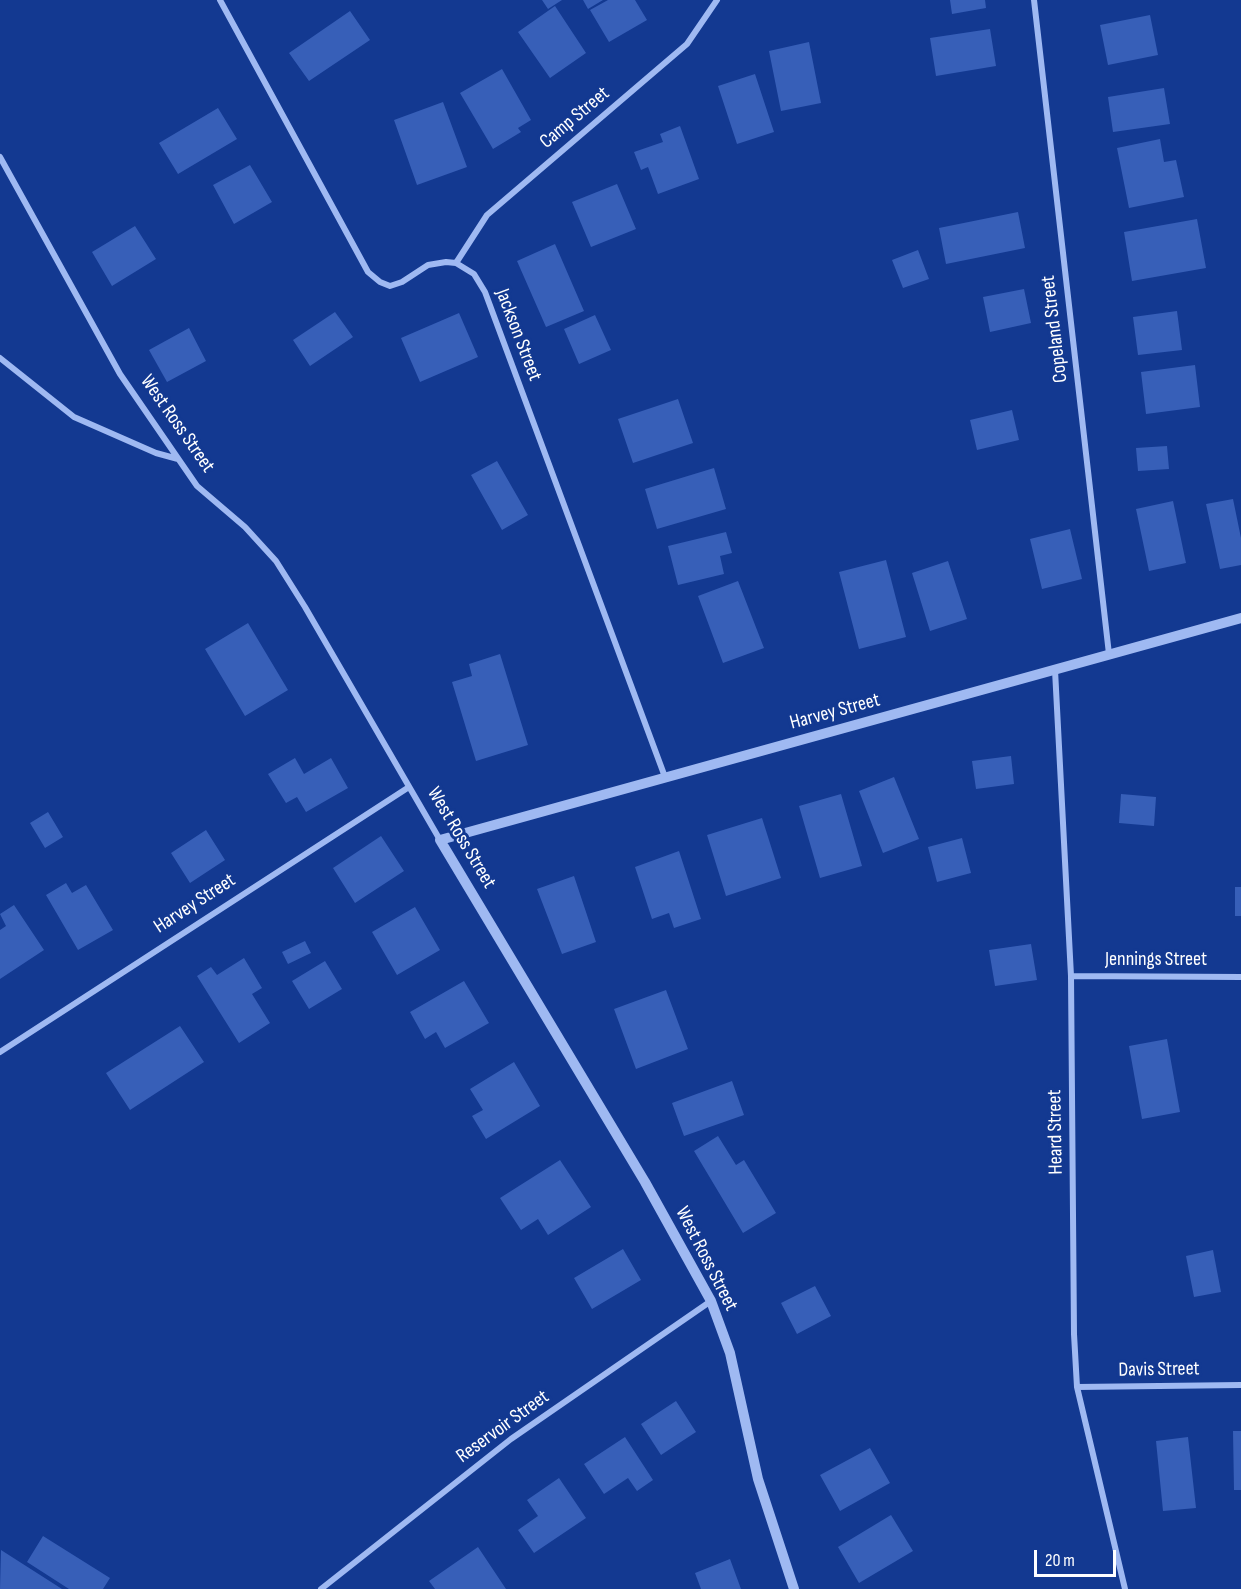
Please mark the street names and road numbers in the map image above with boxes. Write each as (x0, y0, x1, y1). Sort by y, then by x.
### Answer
street label: Camp Street (535, 82, 615, 154)
street label: Copeland Street (1037, 274, 1073, 384)
street label: Jackson Street (489, 286, 547, 384)
street label: West Ross Street (134, 370, 220, 478)
street label: Harvey Street (787, 688, 883, 736)
street label: West Ross Street (421, 783, 501, 893)
street label: Harvey Street (150, 869, 240, 939)
street label: Jennings Street (1105, 948, 1207, 972)
street label: Heard Street (1043, 1089, 1069, 1175)
street label: West Ross Street (669, 1203, 743, 1315)
street label: Davis Street (1118, 1357, 1200, 1383)
street label: Reservoir Street (452, 1385, 554, 1469)

